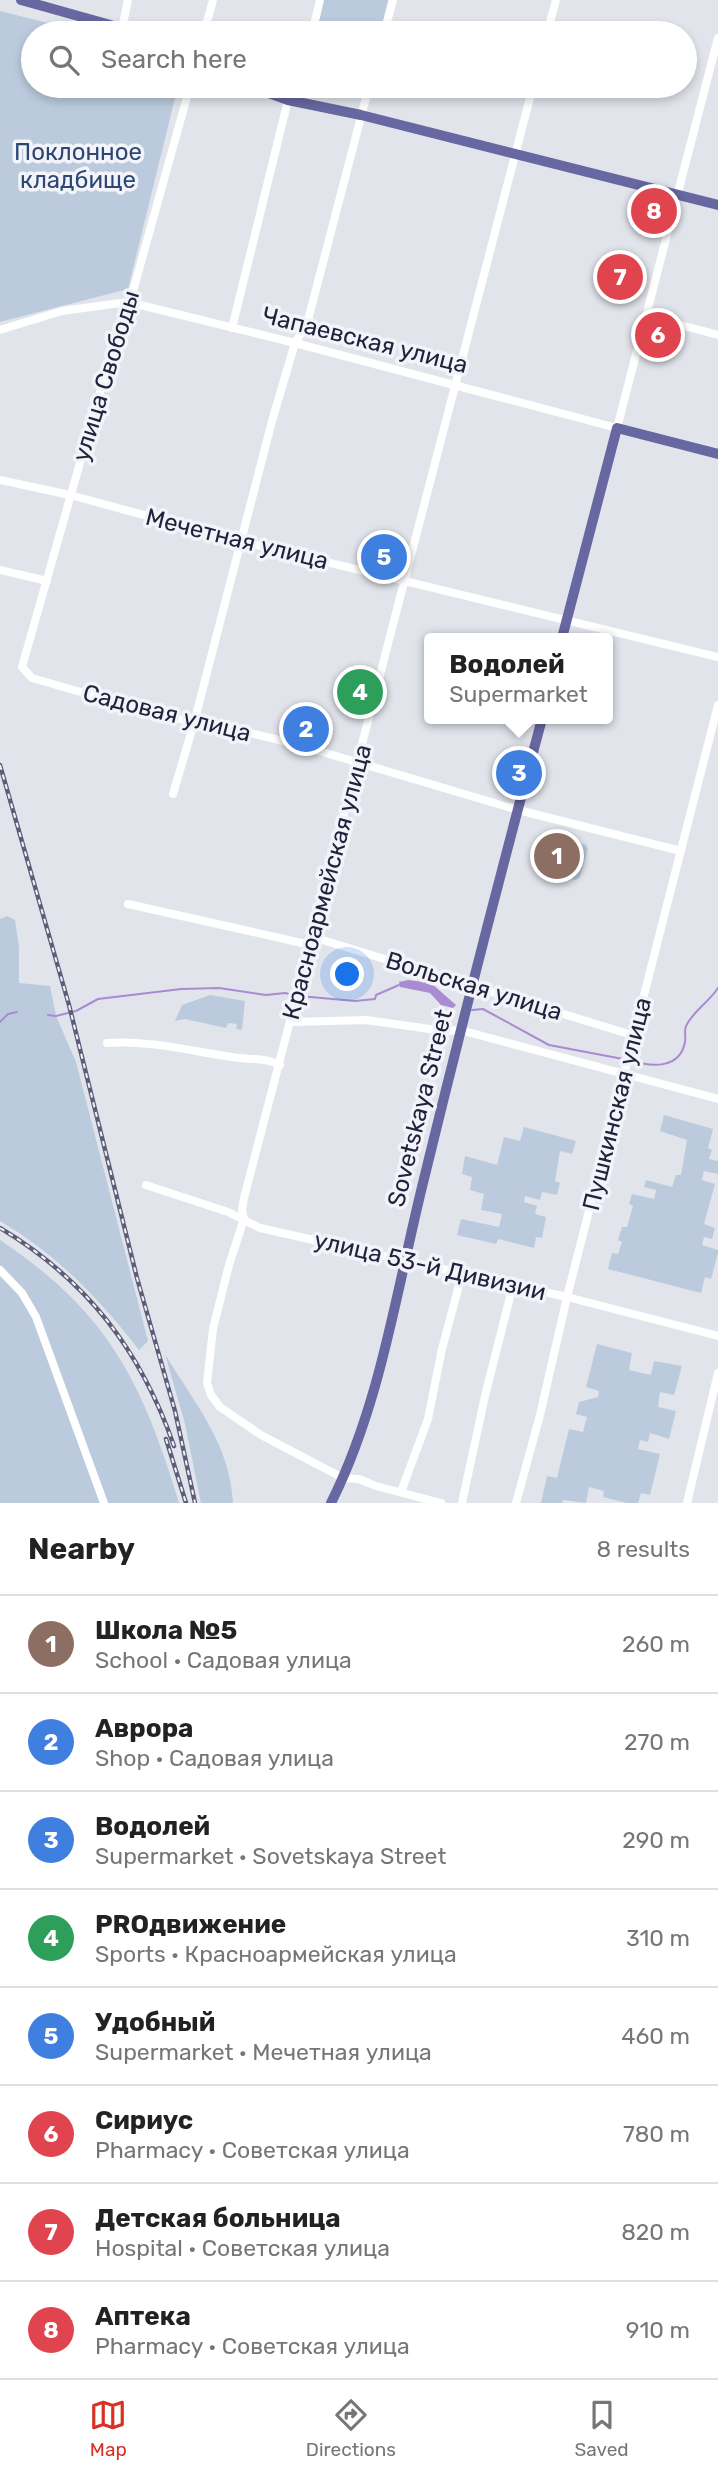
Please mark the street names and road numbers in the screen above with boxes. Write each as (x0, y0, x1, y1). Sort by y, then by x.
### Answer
street label: улица Свободы (67, 287, 145, 465)
street label: Чапаевская улица (259, 301, 471, 379)
street label: Мечетная улица (143, 503, 331, 575)
street label: Садовая улица (80, 679, 254, 747)
street label: Красноармейская улица (277, 741, 377, 1023)
street label: Вольская улица (382, 946, 566, 1026)
street label: Пушкинская улица (577, 995, 657, 1213)
street label: Sovetskaya Street (382, 1006, 458, 1210)
street label: улица 53-й Дивизии (311, 1226, 549, 1306)

